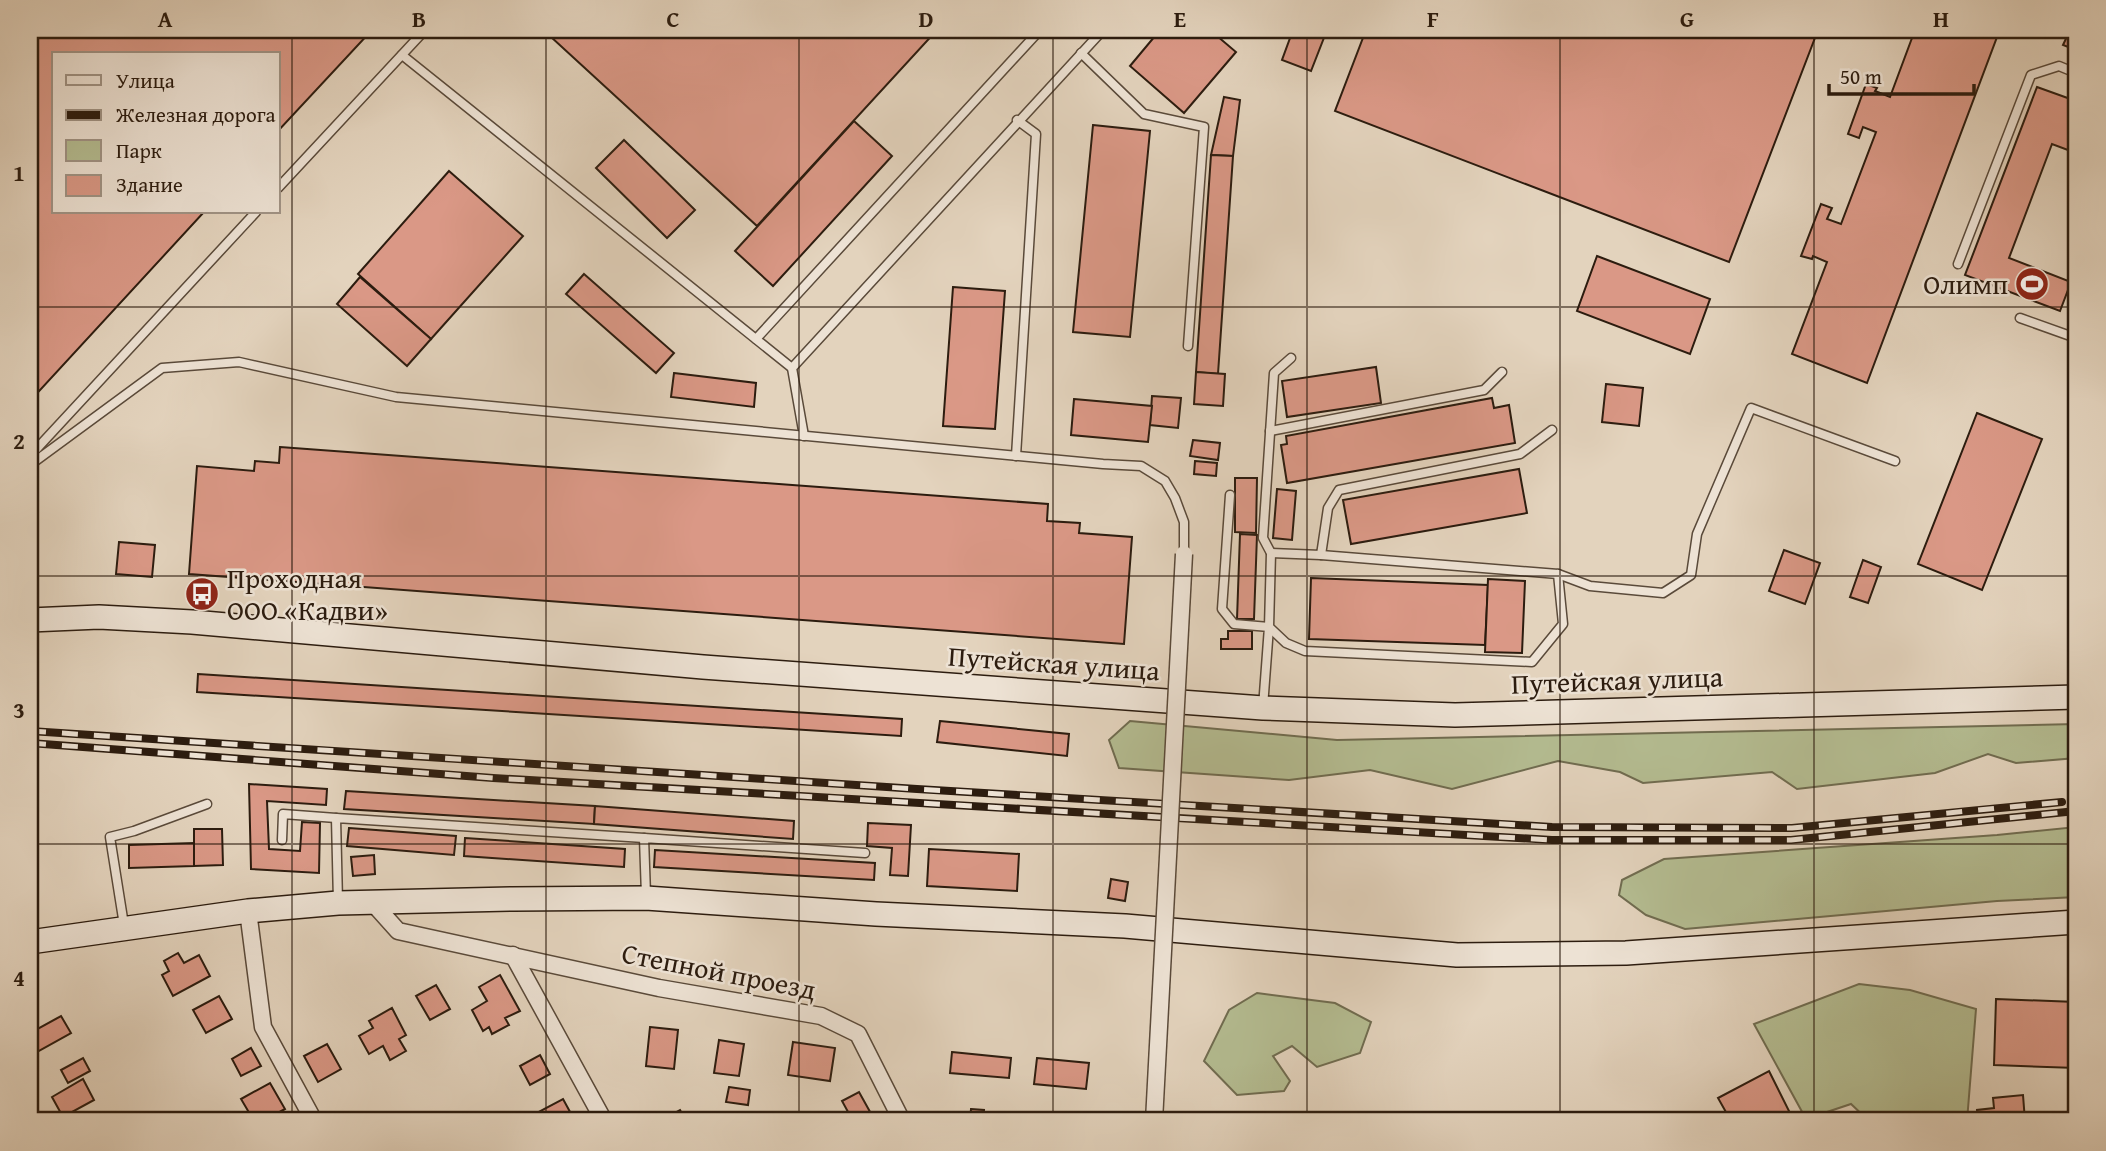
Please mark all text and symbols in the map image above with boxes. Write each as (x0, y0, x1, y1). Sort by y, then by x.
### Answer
text: A (158, 2, 173, 35)
text: B (412, 2, 426, 35)
text: C (666, 2, 680, 35)
text: D (919, 2, 934, 35)
text: E (1174, 2, 1186, 35)
text: F (1427, 2, 1439, 35)
text: G (1680, 2, 1694, 35)
text: H (1933, 2, 1949, 35)
legend (52, 52, 280, 214)
scale bar (1829, 52, 1975, 96)
text: 50 m (1840, 61, 1882, 92)
text: Улица (116, 65, 175, 96)
text: Железная дорога (115, 99, 276, 130)
text: Парк (116, 135, 162, 166)
text: 1 (13, 156, 25, 189)
text: Здание (116, 169, 183, 200)
place label: Олимп (1923, 263, 2008, 304)
sports icon: Олимп (2013, 265, 2051, 303)
text: 2 (13, 424, 25, 457)
place label: Проходная ООО «Кадви» (227, 557, 388, 630)
bus stop icon: Проходная ООО «Кадви» (183, 575, 221, 613)
street label: Путейская улица (947, 635, 1162, 690)
street label: Путейская улица (1510, 655, 1724, 704)
text: 3 (13, 693, 25, 726)
street label: Степной проезд (619, 932, 820, 1009)
text: 4 (13, 961, 25, 994)

